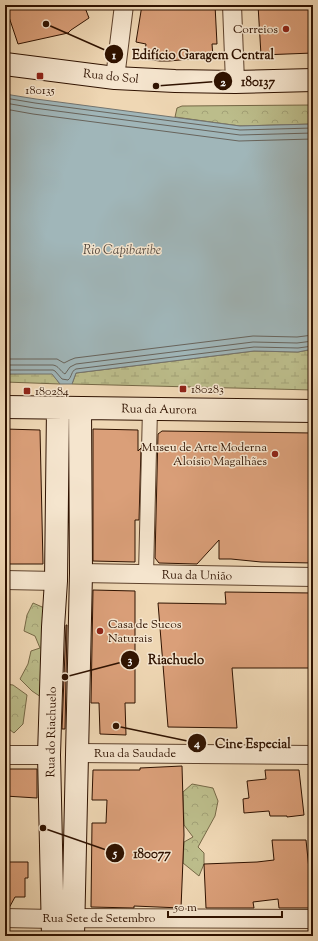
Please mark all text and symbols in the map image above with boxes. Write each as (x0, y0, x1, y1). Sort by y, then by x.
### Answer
place label: Correios (233, 21, 278, 39)
marker: Correios (281, 24, 291, 34)
callout: Edifício Garagem Central (104, 42, 282, 67)
text: 1 (111, 47, 117, 65)
text: Edifício Garagem Central (132, 47, 274, 65)
street label: Rua do Sol (82, 65, 140, 89)
callout: 180137 (213, 69, 283, 94)
marker: 180135 (35, 71, 45, 81)
text: 2 (220, 74, 226, 92)
text: 180137 (241, 74, 275, 92)
place label: 180135 (25, 82, 55, 100)
water label: Rio Capibaribe (83, 242, 161, 260)
place label: 180283 (191, 381, 224, 399)
place label: 180284 (35, 383, 69, 401)
marker: 180283 (178, 384, 188, 394)
marker: 180284 (22, 386, 32, 396)
street label: Rua da Aurora (121, 400, 197, 420)
place label: Museu de Arte Moderna Aloísio Magalhães (142, 439, 267, 471)
marker: Museu de Arte Moderna Aloísio Magalhães (270, 449, 280, 459)
street label: Rua da União (162, 566, 233, 586)
place label: Casa de Sucos Naturais (108, 616, 182, 648)
marker: Casa de Sucos Naturais (95, 626, 105, 636)
callout: Riachuelo (120, 647, 212, 672)
text: 3 (128, 652, 133, 670)
text: Riachuelo (148, 652, 204, 670)
street label: Rua do Riachuelo (42, 686, 62, 778)
callout: Cine Especial (187, 731, 299, 756)
text: 4 (193, 735, 200, 753)
text: Cine Especial (215, 736, 291, 754)
street label: Rua da Saudade (94, 745, 176, 763)
callout: 180077 (105, 841, 179, 866)
text: 5 (112, 845, 118, 863)
text: 180077 (133, 846, 171, 864)
scale bar (168, 893, 282, 919)
text: 50 m (173, 899, 197, 917)
street label: Rua Sete de Setembro (43, 910, 156, 928)

